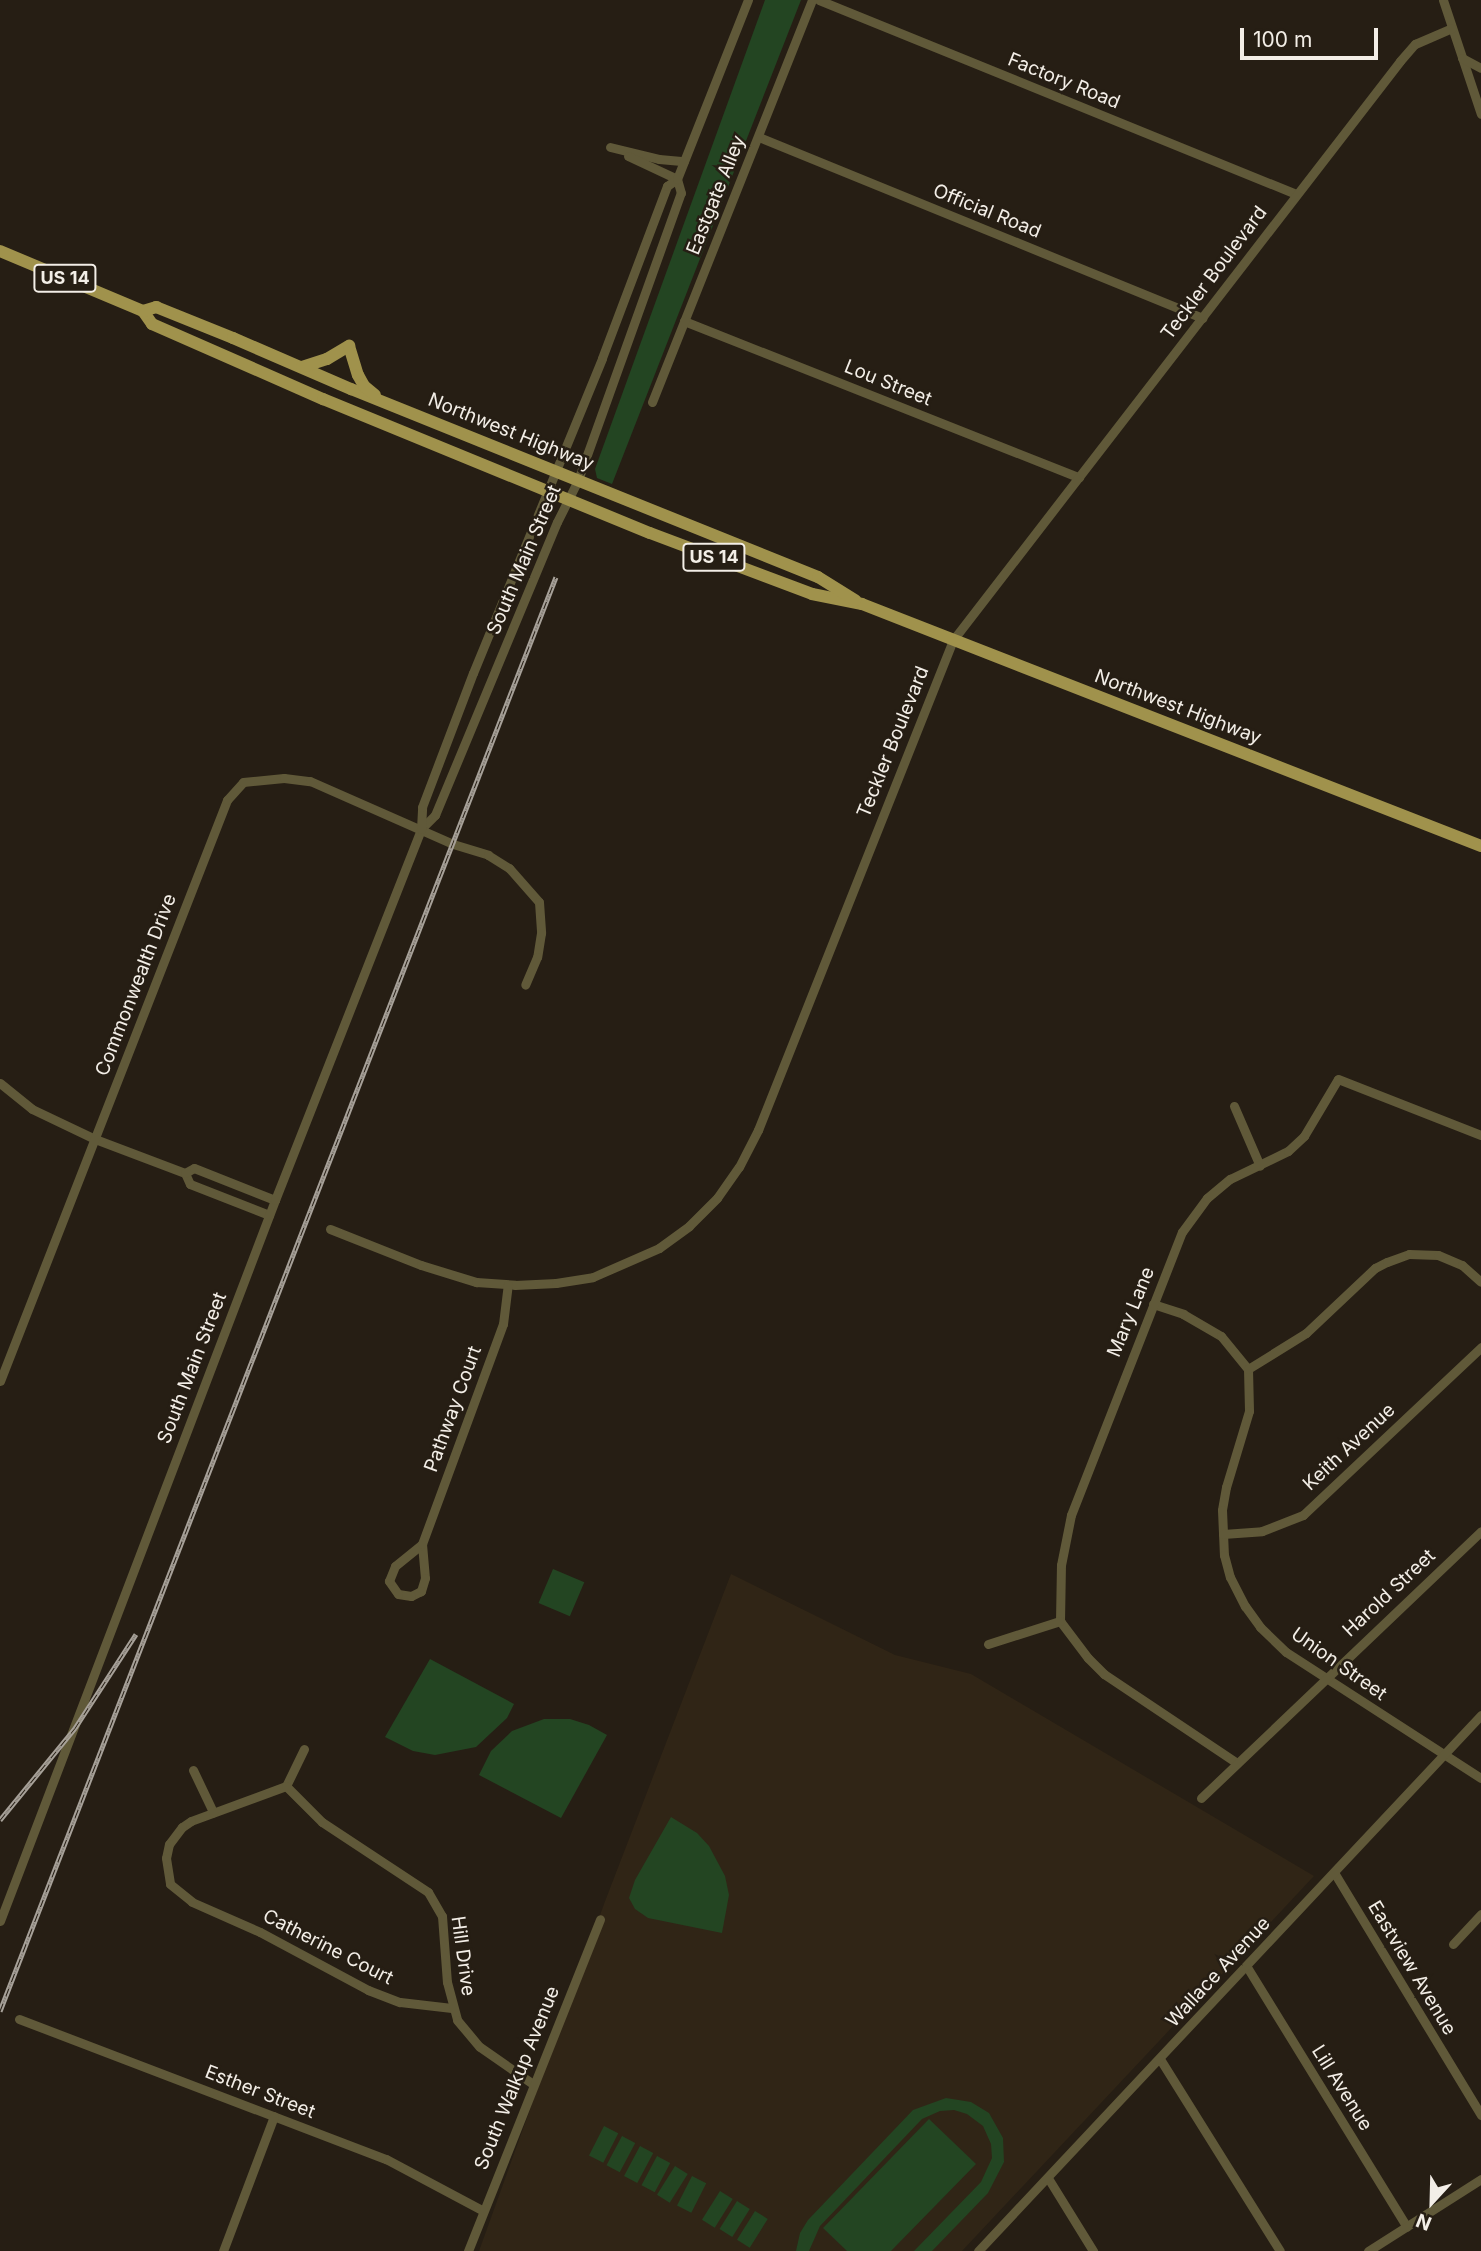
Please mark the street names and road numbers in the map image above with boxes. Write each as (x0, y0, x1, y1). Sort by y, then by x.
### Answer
street label: Factory Road (1005, 48, 1123, 114)
street label: Eastgate Alley (682, 132, 750, 258)
street label: Official Road (930, 179, 1044, 243)
street label: Teckler Boulevard (1156, 202, 1272, 344)
road number: US 14 (32, 264, 98, 292)
street label: Lou Street (841, 355, 935, 411)
street label: Northwest Highway (425, 388, 597, 476)
street label: South Main Street (482, 482, 566, 638)
road number: US 14 (681, 542, 747, 572)
street label: Teckler Boulevard (852, 663, 934, 821)
street label: Northwest Highway (1091, 665, 1265, 749)
street label: Commonwealth Drive (91, 891, 181, 1079)
street label: Mary Lane (1103, 1264, 1159, 1360)
street label: South Main Street (153, 1289, 231, 1447)
street label: Pathway Court (420, 1343, 486, 1475)
street label: Keith Avenue (1298, 1399, 1400, 1495)
street label: Harold Street (1338, 1544, 1440, 1642)
street label: Union Street (1287, 1623, 1391, 1705)
street label: Eastview Avenue (1363, 1897, 1461, 2039)
street label: Catherine Court (259, 1904, 397, 1990)
street label: Wallace Avenue (1161, 1912, 1275, 2032)
street label: Hill Drive (446, 1915, 480, 1997)
street label: South Walkup Avenue (470, 1983, 564, 2173)
street label: Lill Avenue (1307, 2041, 1377, 2135)
street label: Esther Street (202, 2061, 318, 2123)

